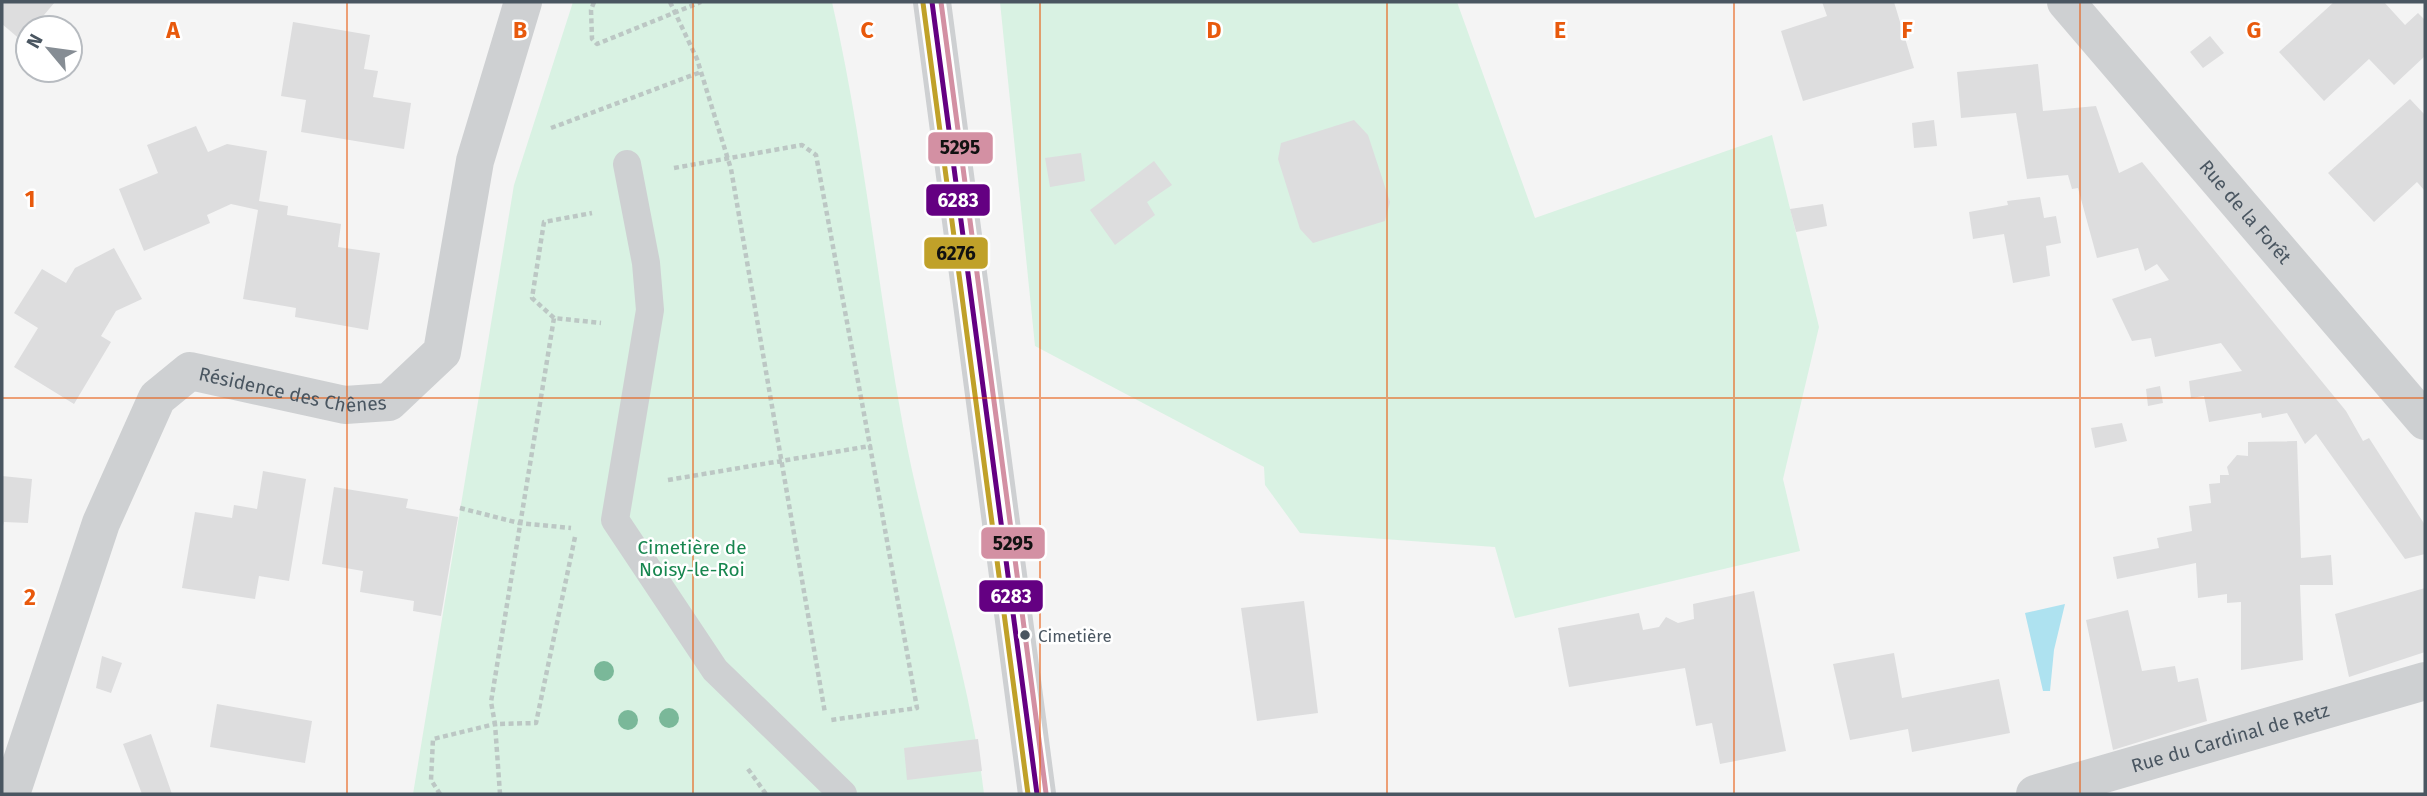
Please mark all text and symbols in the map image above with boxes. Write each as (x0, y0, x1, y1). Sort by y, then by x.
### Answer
north arrow (14, 14, 84, 84)
text: A (165, 16, 180, 44)
text: B (513, 16, 527, 44)
text: C (860, 16, 874, 44)
text: D (1207, 16, 1222, 44)
text: E (1554, 16, 1566, 44)
text: F (1901, 16, 1913, 44)
text: G (2247, 16, 2261, 44)
text: N (21, 30, 48, 52)
line badge: 5295 (927, 131, 994, 165)
text: 5295 (940, 136, 980, 159)
street label: Rue de la Forêt (2194, 155, 2296, 269)
line badge: 6283 (925, 183, 991, 217)
text: 1 (25, 185, 35, 213)
text: 6283 (937, 189, 979, 212)
line badge: 6276 (923, 236, 989, 270)
text: 6276 (936, 242, 976, 265)
street label: Résidence des Chênes (197, 362, 387, 417)
line badge: 5295 (980, 526, 1046, 560)
text: 5295 (993, 532, 1033, 555)
park label: Cimetière de Noisy-le-Roi (637, 536, 747, 581)
line badge: 6283 (978, 579, 1044, 613)
text: 2 (24, 583, 36, 611)
text: 6283 (990, 585, 1032, 608)
place label: Cimetière (1038, 626, 1112, 647)
marker: Cimetière (1018, 628, 1032, 642)
street label: Rue du Cardinal de Retz (2128, 698, 2332, 778)

